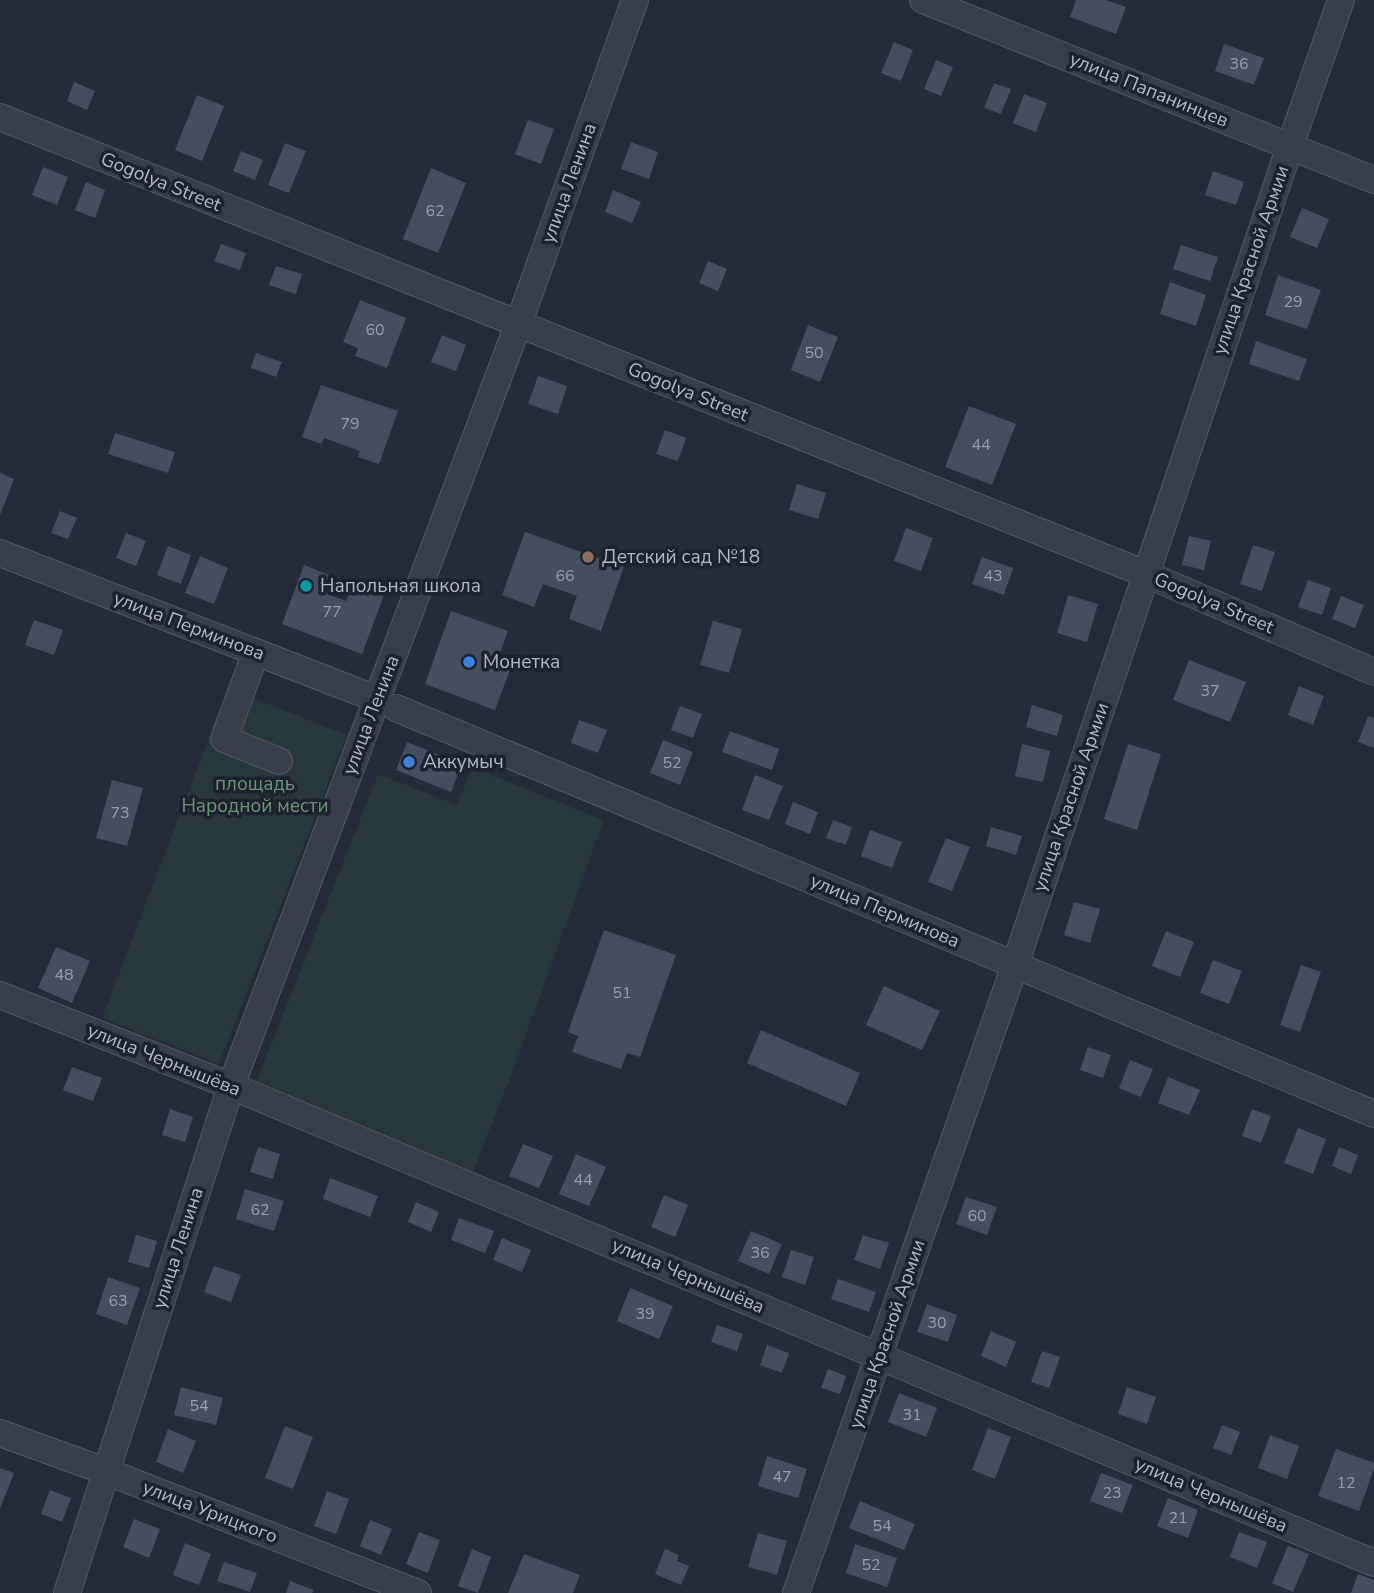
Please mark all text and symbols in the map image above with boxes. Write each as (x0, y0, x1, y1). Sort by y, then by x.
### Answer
street label: улица Папанинцев (1066, 46, 1232, 134)
house number: 36 (1229, 53, 1249, 75)
street label: улица Ленина (535, 119, 603, 247)
street label: Gogolya Street (97, 146, 225, 218)
street label: улица Красной Армии (1206, 162, 1296, 358)
house number: 62 (425, 200, 445, 222)
house number: 29 (1283, 291, 1303, 313)
house number: 60 (365, 319, 385, 341)
house number: 50 (804, 342, 824, 364)
street label: Gogolya Street (624, 356, 752, 428)
house number: 79 (340, 413, 360, 435)
house number: 44 (971, 434, 991, 456)
place label: Детский сад №18 (602, 544, 760, 570)
marker: Детский сад №18 (580, 549, 596, 565)
house number: 66 (555, 565, 575, 587)
house number: 43 (983, 565, 1003, 587)
street label: Gogolya Street (1150, 566, 1278, 640)
place label: Напольная школа (320, 573, 481, 599)
marker: Напольная школа (298, 578, 314, 594)
street label: улица Перминова (110, 585, 268, 667)
house number: 77 (322, 601, 342, 623)
place label: Монетка (483, 649, 560, 675)
street label: улица Ленина (336, 652, 406, 778)
marker: Монетка (461, 654, 477, 670)
house number: 37 (1200, 680, 1220, 702)
street label: улица Красной Армии (1026, 699, 1116, 895)
place label: Аккумыч (423, 749, 504, 775)
house number: 52 (662, 752, 682, 774)
marker: Аккумыч (401, 754, 417, 770)
park label: площадь Народной мести (181, 771, 329, 819)
house number: 73 (110, 802, 130, 824)
street label: улица Перминова (806, 868, 964, 954)
house number: 48 (54, 964, 74, 986)
house number: 51 (612, 982, 632, 1004)
street label: улица Чернышёва (83, 1017, 245, 1103)
house number: 44 (573, 1169, 593, 1191)
street label: улица Ленина (146, 1184, 210, 1312)
house number: 62 (250, 1199, 270, 1221)
house number: 60 (967, 1205, 987, 1227)
street label: улица Чернышёва (608, 1232, 768, 1320)
street label: улица Красной Армии (842, 1236, 932, 1432)
house number: 36 (750, 1242, 770, 1264)
house number: 63 (108, 1290, 128, 1312)
house number: 39 (635, 1303, 655, 1325)
house number: 30 (927, 1312, 947, 1334)
house number: 54 (189, 1395, 209, 1417)
house number: 31 (902, 1404, 922, 1426)
street label: улица Чернышёва (1131, 1451, 1291, 1539)
house number: 47 (772, 1466, 792, 1488)
house number: 12 (1336, 1472, 1356, 1494)
street label: улица Урицкого (139, 1474, 281, 1550)
house number: 23 (1102, 1482, 1122, 1504)
house number: 21 (1168, 1507, 1188, 1529)
house number: 54 (872, 1515, 892, 1537)
house number: 52 (861, 1554, 881, 1576)

